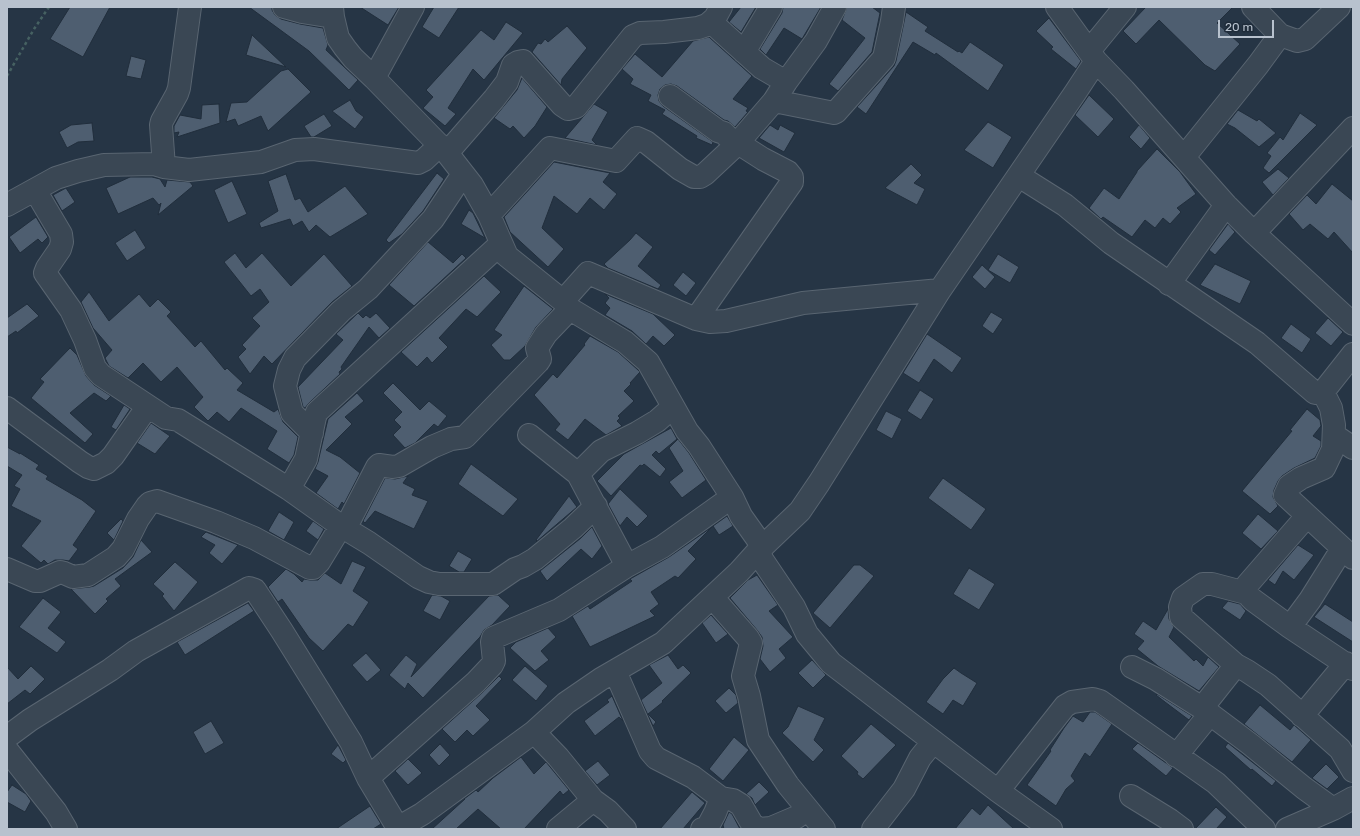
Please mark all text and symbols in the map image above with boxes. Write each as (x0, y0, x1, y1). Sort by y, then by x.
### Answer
scale bar (1220, 12, 1276, 38)
text: 20 m (1225, 20, 1253, 34)

